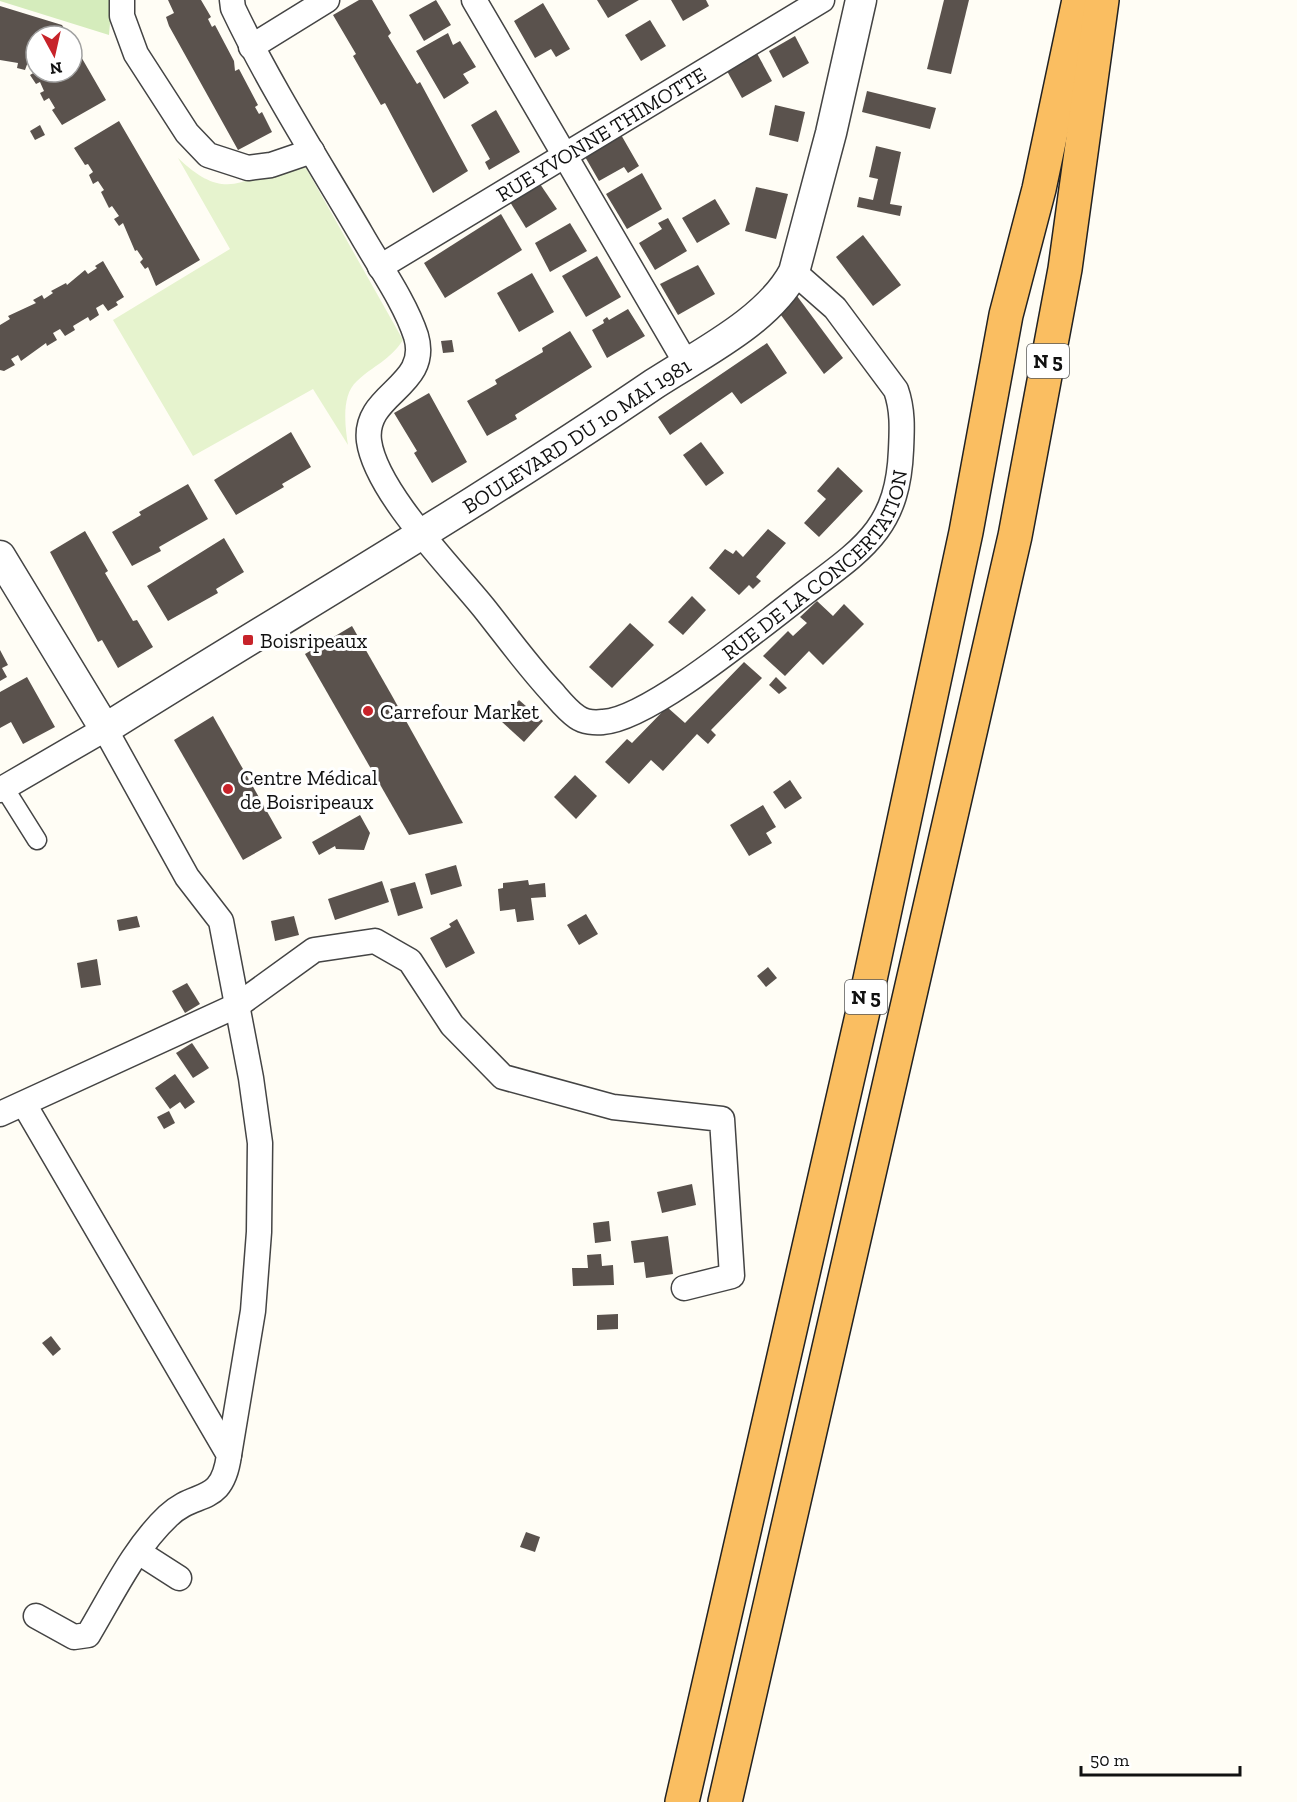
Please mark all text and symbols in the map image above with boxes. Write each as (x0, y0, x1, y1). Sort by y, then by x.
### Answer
north arrow (24, 24, 84, 84)
text: N (49, 58, 63, 79)
street label: RUE YVONNE THIMOTTE (491, 61, 710, 206)
road number: N 5 (1027, 344, 1069, 378)
street label: BOULEVARD DU 10 MAI 1981 (458, 352, 695, 518)
street label: RUE DE LA CONCERTATION (717, 468, 912, 665)
place label: Boisripeaux (260, 628, 368, 653)
marker: Boisripeaux (241, 633, 255, 647)
place label: Carrefour Market (380, 699, 539, 724)
marker: Carrefour Market (361, 704, 375, 718)
place label: Centre Médical de Boisripeaux (240, 765, 378, 814)
marker: Centre Médical de Boisripeaux (221, 782, 235, 796)
road number: N 5 (845, 980, 887, 1014)
scale bar (1081, 1739, 1240, 1777)
text: 50 m (1090, 1749, 1130, 1771)

